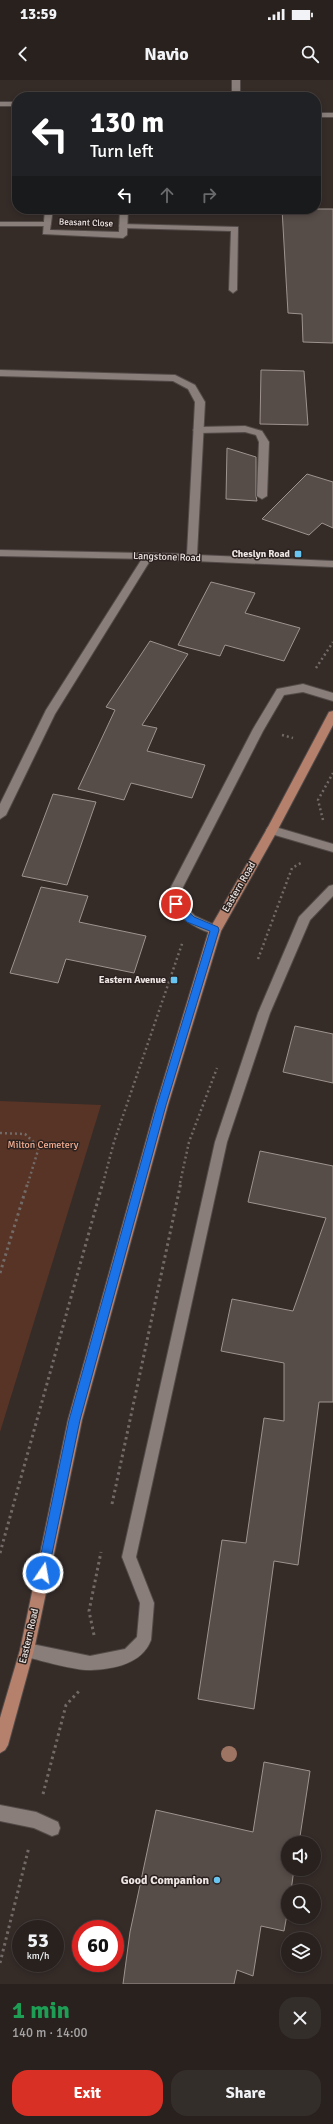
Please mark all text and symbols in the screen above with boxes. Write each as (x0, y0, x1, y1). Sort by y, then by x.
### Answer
text: 13:59 (20, 5, 57, 23)
icon: back (12, 43, 34, 65)
text: Navio (144, 43, 189, 65)
icon: search (299, 43, 321, 65)
text: 130 m (90, 106, 164, 140)
icon: left (24, 108, 76, 160)
text: Turn left (90, 140, 153, 162)
icon: left (114, 184, 136, 206)
icon: ahead (156, 184, 178, 206)
icon: right (198, 184, 220, 206)
street label: Beasant Close (59, 217, 114, 229)
place label: Cheslyn Road (232, 548, 291, 560)
marker: Cheslyn Road (293, 549, 303, 559)
street label: Langstone Road (133, 550, 201, 564)
street label: Eastern Road (220, 860, 258, 914)
pin (159, 887, 193, 921)
icon: arrive (165, 893, 187, 915)
place label: Eastern Avenue (99, 974, 166, 986)
marker: Eastern Avenue (169, 975, 179, 985)
park label: Milton Cemetery (8, 1139, 79, 1151)
position arrow (22, 1552, 64, 1594)
street label: Eastern Road (17, 1607, 41, 1665)
map controls (281, 1836, 321, 1972)
button: sound (281, 1836, 321, 1876)
place label: Good Companion (121, 1873, 209, 1888)
marker: Good Companion (212, 1875, 222, 1885)
button: search (281, 1884, 321, 1924)
speed limit sign: 60 (72, 1920, 124, 1972)
text: 53 (27, 1928, 49, 1953)
button: layers (281, 1932, 321, 1972)
text: km/h (27, 1950, 49, 1962)
text: 1 min (12, 1995, 70, 2025)
button: close (279, 1997, 321, 2039)
text: 140 m · 14:00 (12, 2025, 88, 2041)
button: Exit (12, 2070, 163, 2116)
button: Share (171, 2070, 321, 2116)

